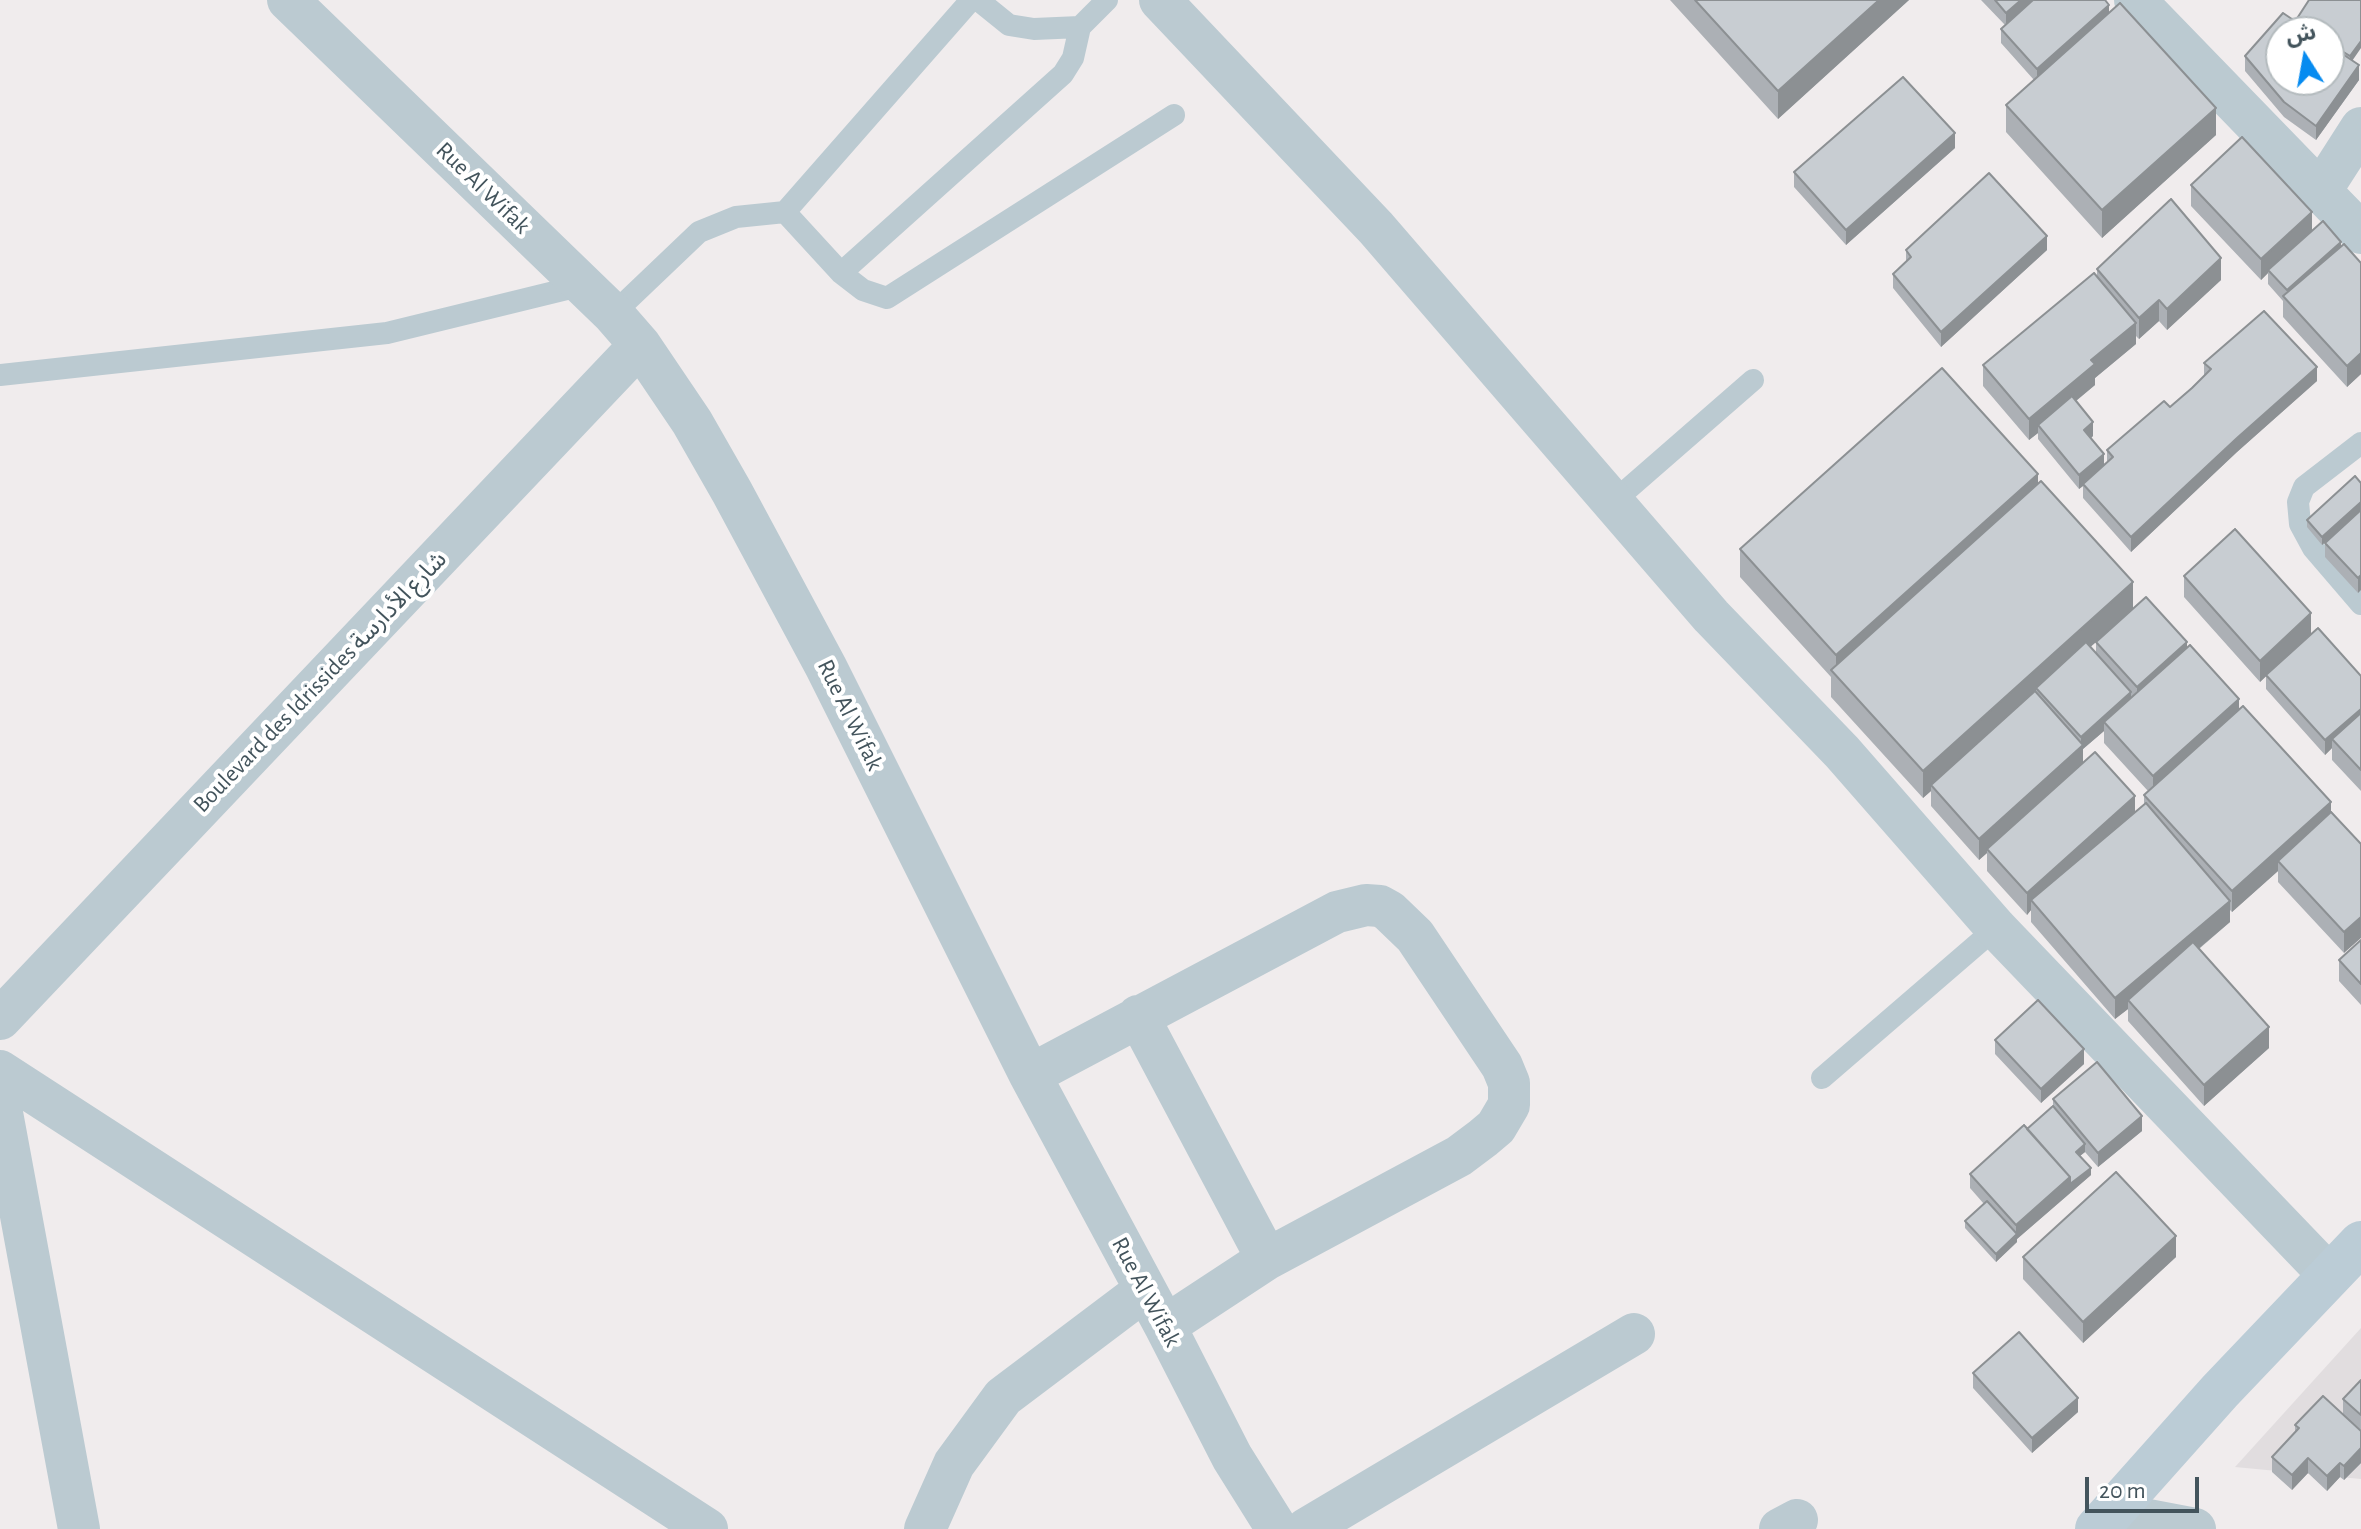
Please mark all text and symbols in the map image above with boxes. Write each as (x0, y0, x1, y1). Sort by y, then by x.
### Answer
north arrow (2265, 16, 2345, 96)
text: ش (2284, 21, 2318, 48)
street label: Rue Al Wifak (430, 136, 536, 240)
street label: Boulevard des Idrissides شارع الأدارسة (187, 545, 453, 819)
street label: Rue Al Wifak (811, 655, 889, 775)
street label: Rue Al Wifak (1105, 1232, 1187, 1352)
scale bar (2089, 1461, 2203, 1511)
text: 20 m (2099, 1479, 2146, 1503)

